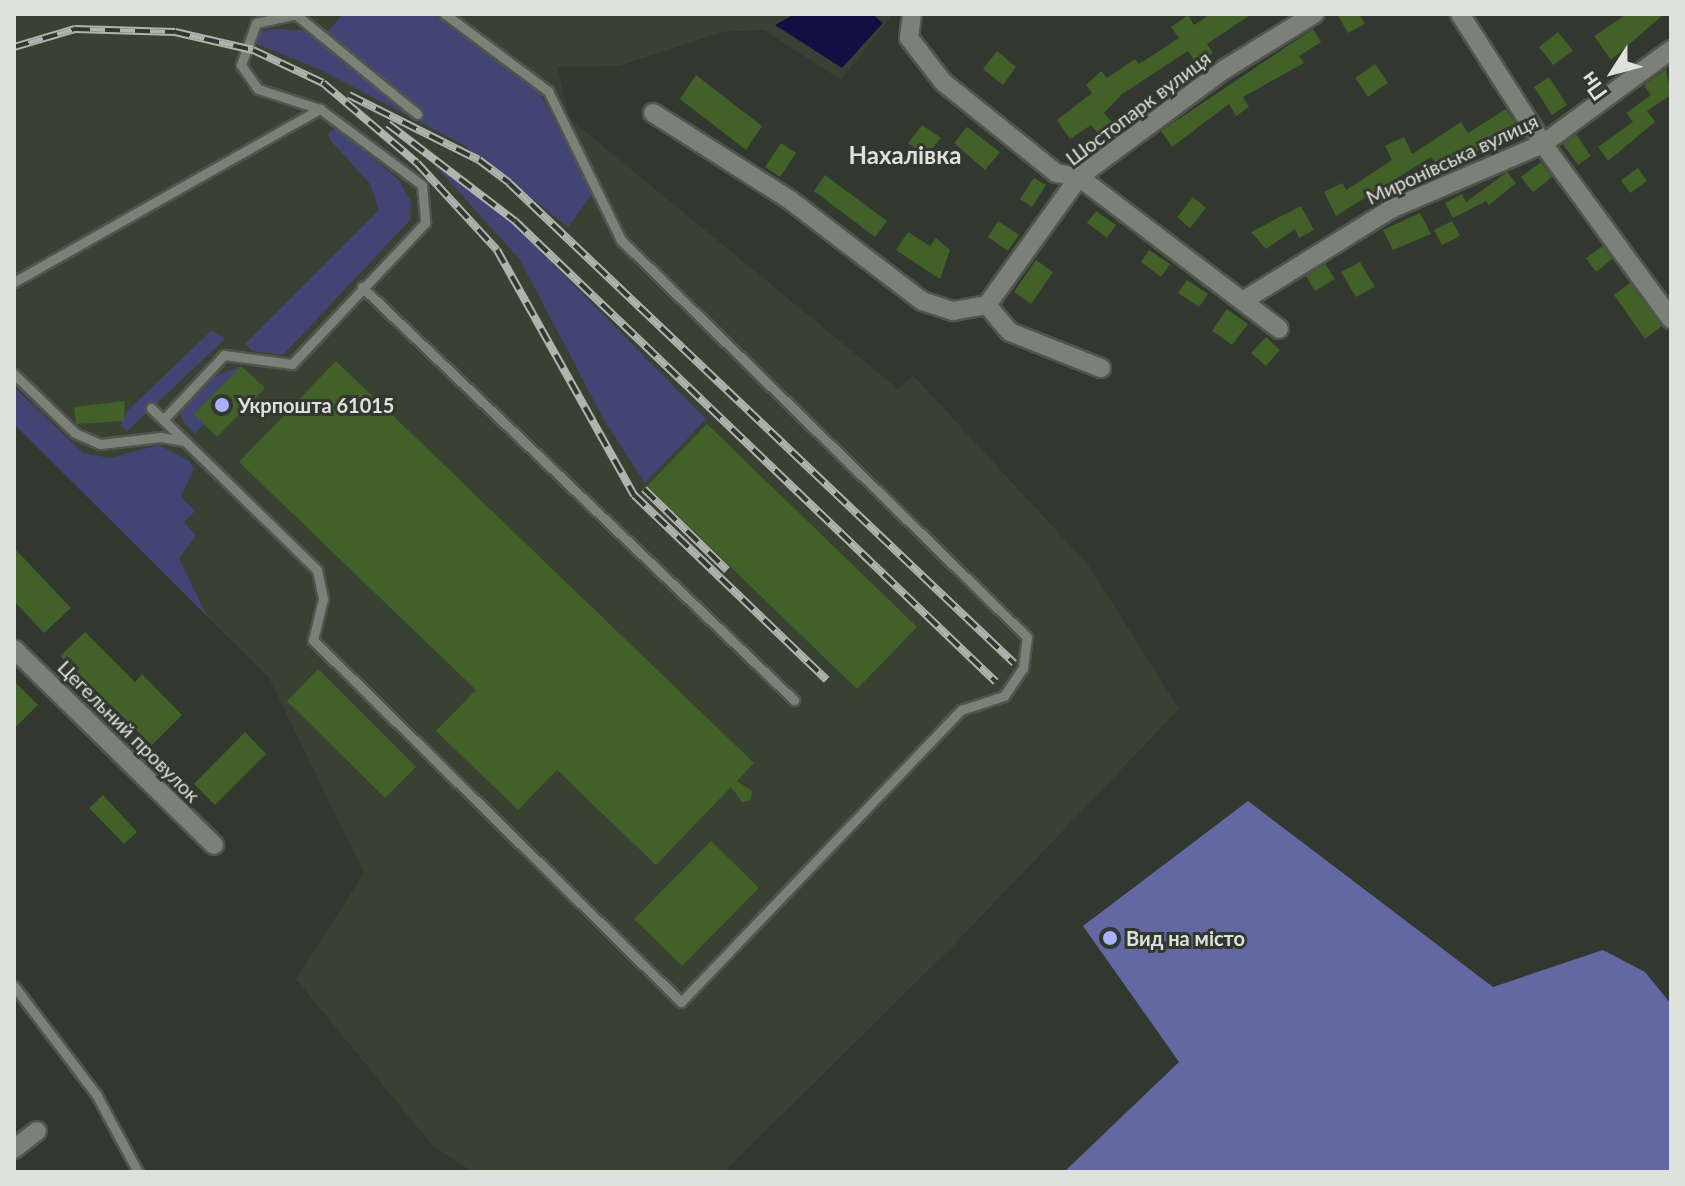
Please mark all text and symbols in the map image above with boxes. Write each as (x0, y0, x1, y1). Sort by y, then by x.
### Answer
north arrow (1573, 32, 1653, 112)
street label: Шостопарк вулиця (1061, 46, 1215, 170)
text: Пн (1574, 67, 1613, 106)
street label: Миронівська вулиця (1362, 109, 1542, 209)
district label: Нахалівка (849, 141, 961, 169)
place label: Укрпошта 61015 (238, 393, 394, 417)
marker: Укрпошта 61015 (213, 396, 231, 414)
street label: Цегельний провулок (53, 655, 205, 807)
place label: Вид на місто (1126, 926, 1245, 950)
marker: Вид на місто (1101, 929, 1119, 947)

